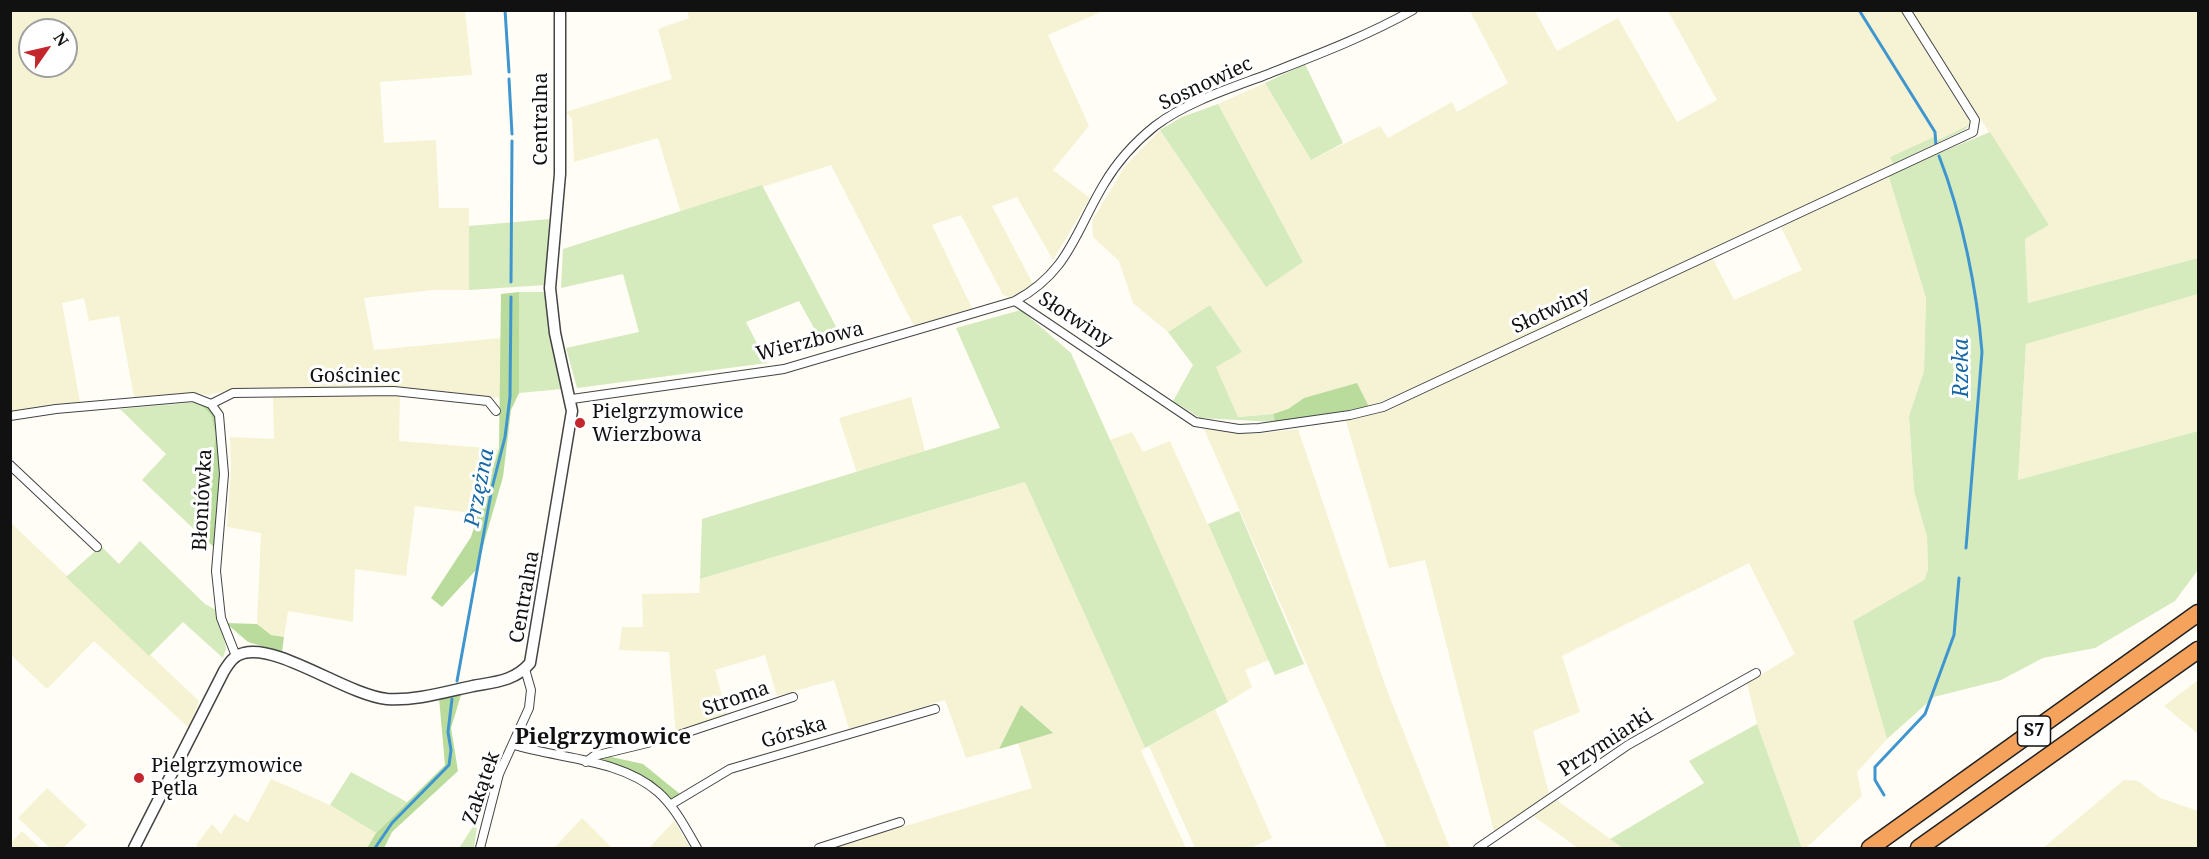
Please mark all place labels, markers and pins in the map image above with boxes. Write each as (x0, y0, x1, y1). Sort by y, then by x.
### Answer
place label: Pielgrzymowice Wierzbowa (592, 400, 744, 447)
marker: Pielgrzymowice Wierzbowa (573, 416, 587, 430)
place label: Pielgrzymowice Pętla (151, 754, 303, 801)
marker: Pielgrzymowice Pętla (132, 771, 146, 785)

